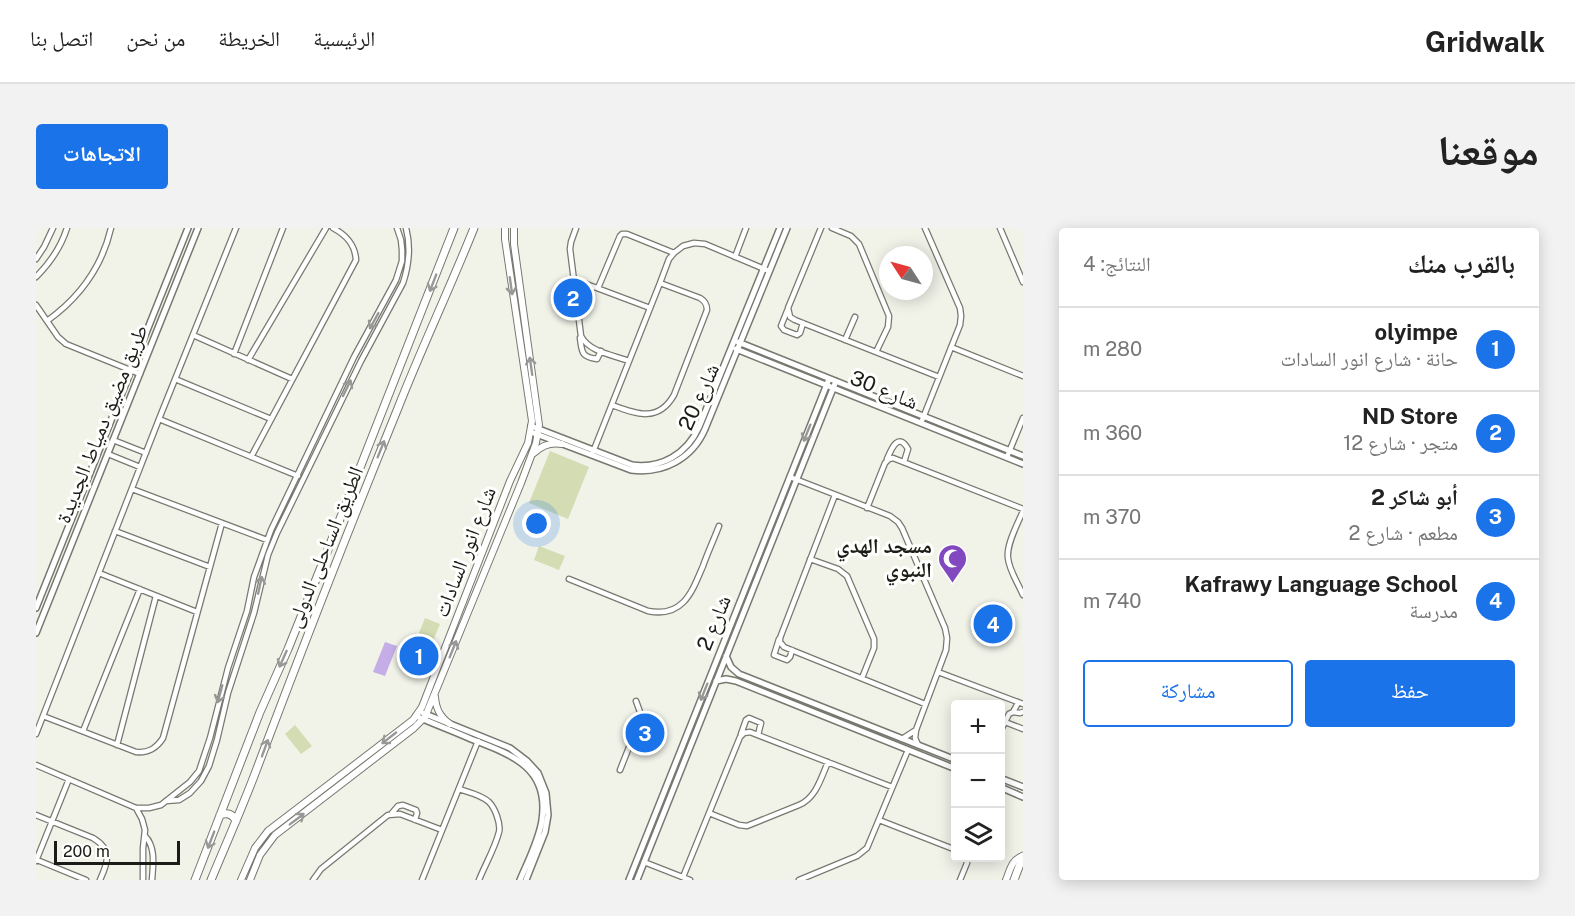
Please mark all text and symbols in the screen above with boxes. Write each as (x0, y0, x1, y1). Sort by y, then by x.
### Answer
text: Gridwalk (1425, 25, 1545, 58)
text: اتصل بنا (30, 26, 93, 51)
text: من نحن (126, 26, 185, 51)
text: الخريطة (218, 26, 280, 51)
text: الرئيسية (313, 26, 375, 51)
button: الاتجاهات (36, 124, 168, 189)
text: موقعنا (1438, 125, 1539, 174)
north arrow (879, 246, 933, 300)
text: بالقرب منك (1408, 248, 1515, 279)
text: النتائج: 4 (1083, 252, 1151, 276)
one-way arrow (426, 273, 437, 291)
one-way arrow (506, 276, 517, 295)
pin: 2 (554, 276, 592, 320)
one-way arrow (368, 312, 380, 329)
text: olyimpe (1375, 319, 1458, 345)
street label: طريق مضيق دمياط الجديدة (50, 321, 154, 527)
text: 280 m (1083, 337, 1142, 361)
text: 1 (1491, 337, 1500, 361)
text: حانة · شارع انور السادات (1281, 347, 1458, 371)
one-way arrow (526, 357, 537, 377)
street label: شارع 20 (673, 360, 725, 434)
street label: شارع 30 (846, 365, 922, 415)
one-way arrow (342, 380, 354, 398)
text: ND Store (1362, 403, 1458, 429)
text: 360 m (1083, 421, 1142, 445)
text: 2 (1489, 421, 1502, 445)
one-way arrow (801, 423, 812, 442)
text: متجر · شارع 12 (1343, 431, 1458, 455)
one-way arrow (377, 440, 388, 459)
street label: الطريق الساحلى الدولى (281, 463, 369, 631)
street label: شارع انور السادات (428, 483, 502, 621)
text: أبو شاكر 2 (1371, 484, 1458, 510)
text: 370 m (1083, 505, 1141, 529)
text: 3 (1489, 505, 1502, 529)
your location (522, 509, 551, 538)
text: مطعم · شارع 2 (1348, 521, 1458, 545)
place label: مسجد الهدي النبوي (836, 533, 932, 586)
mosque icon: مسجد الهدي النبوي (937, 542, 969, 584)
text: Kafrawy Language School (1185, 571, 1458, 597)
one-way arrow (255, 576, 266, 595)
text: 740 m (1083, 589, 1141, 613)
text: 4 (1489, 589, 1502, 613)
street label: شارع 2 (691, 591, 737, 655)
text: مدرسة (1409, 599, 1458, 623)
pin: 4 (974, 602, 1012, 646)
pin: 1 (400, 634, 439, 678)
one-way arrow (448, 641, 459, 659)
one-way arrow (277, 650, 288, 668)
button: مشاركة (1083, 660, 1293, 727)
button: حفظ (1305, 660, 1515, 727)
one-way arrow (698, 682, 709, 701)
one-way arrow (214, 684, 225, 703)
map controls (951, 700, 1005, 862)
button: + (951, 700, 1005, 754)
pin: 3 (626, 710, 664, 756)
one-way arrow (382, 731, 398, 744)
one-way arrow (260, 739, 271, 758)
button: − (951, 754, 1005, 808)
button: layers (951, 808, 1005, 862)
one-way arrow (289, 812, 305, 825)
one-way arrow (204, 830, 215, 849)
scale bar (54, 838, 180, 866)
text: 200 m (63, 842, 110, 861)

